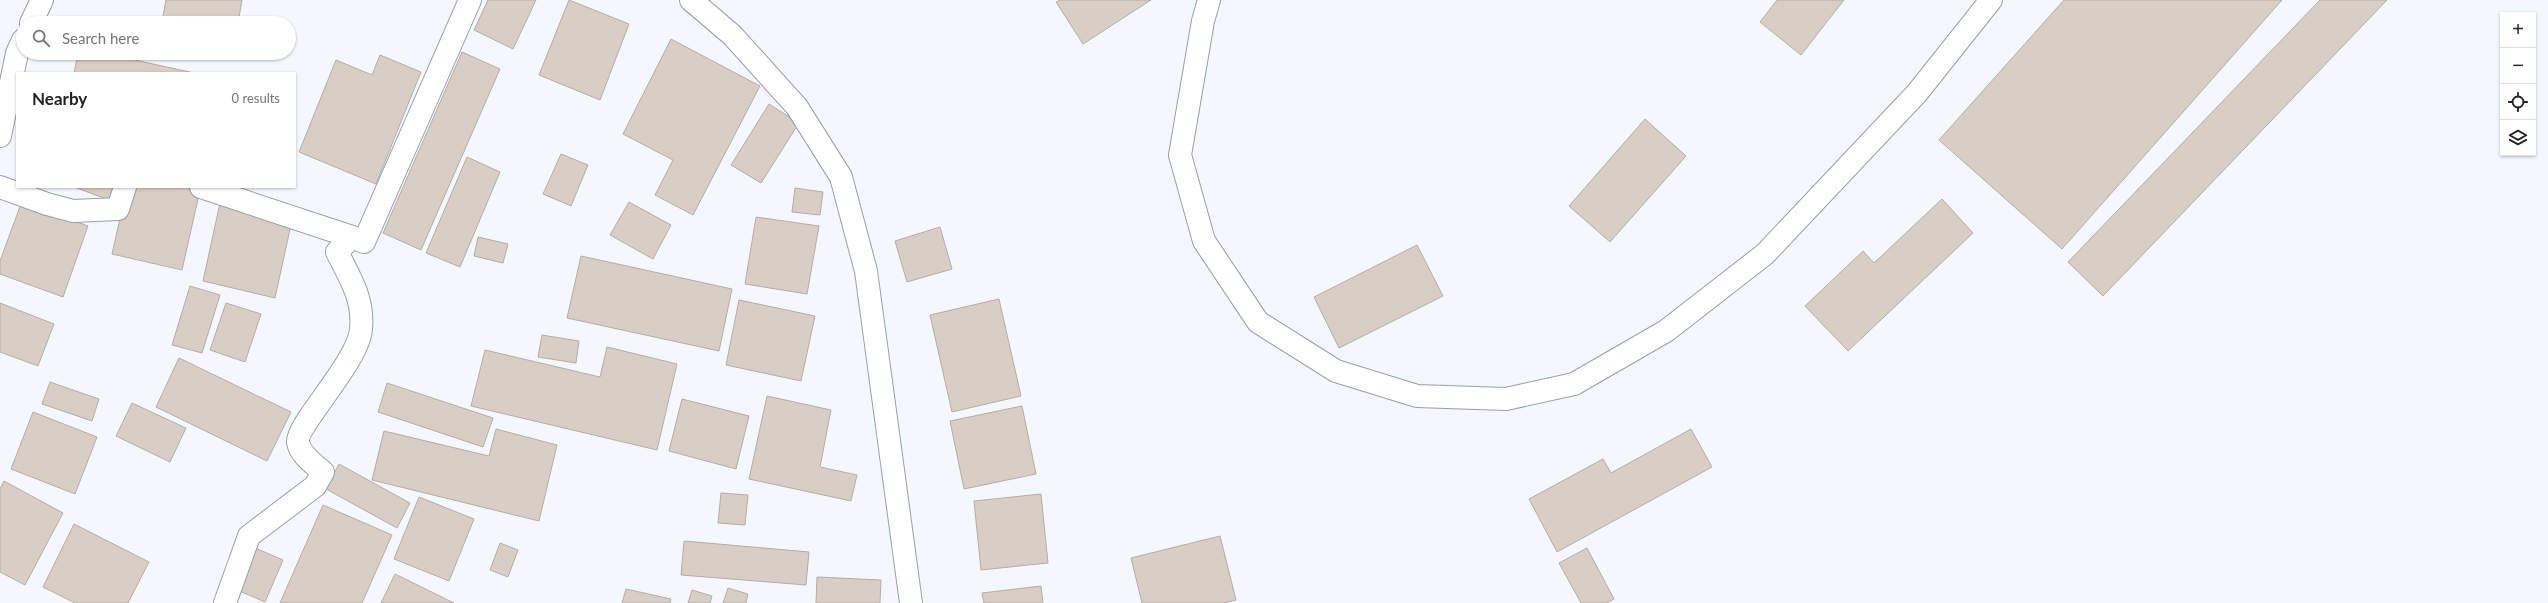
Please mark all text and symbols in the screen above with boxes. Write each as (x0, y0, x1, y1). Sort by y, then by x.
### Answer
map controls (2500, 12, 2536, 156)
button: + (2500, 12, 2536, 48)
search box (16, 16, 296, 60)
icon: search (30, 27, 52, 49)
text: Search here (62, 29, 139, 47)
button: − (2500, 48, 2536, 84)
button: locate (2500, 84, 2536, 120)
text: Nearby (32, 88, 87, 109)
text: 0 results (232, 90, 280, 106)
button: layers (2500, 120, 2536, 156)

